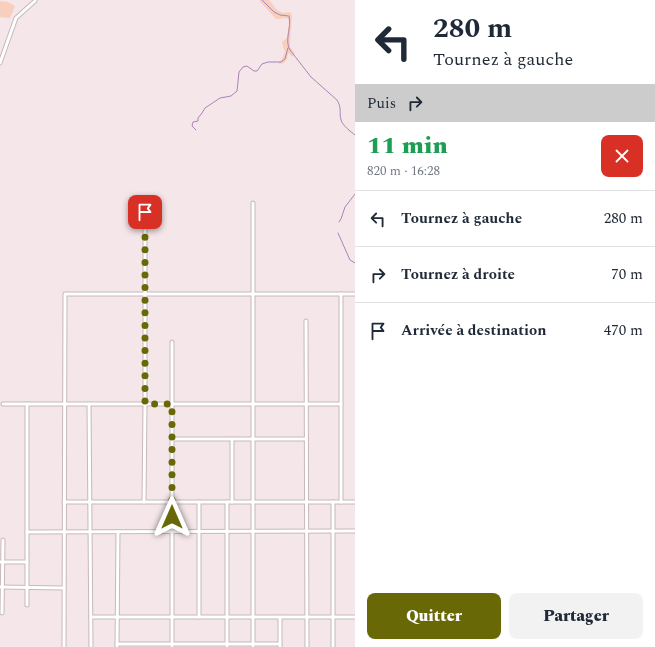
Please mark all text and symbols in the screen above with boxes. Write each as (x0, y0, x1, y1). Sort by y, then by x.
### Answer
text: 280 m (433, 7, 512, 50)
icon: left (367, 16, 419, 68)
text: Tournez à gauche (433, 46, 573, 73)
text: Puis (367, 92, 396, 115)
icon: right (404, 92, 426, 114)
text: 11 min (367, 128, 448, 164)
button: close (601, 135, 643, 177)
text: 820 m · 16:28 (367, 161, 440, 181)
pin (128, 195, 162, 229)
icon: arrive (134, 201, 156, 223)
text: Tournez à gauche (401, 207, 522, 230)
text: 280 m (604, 207, 643, 230)
icon: left (367, 208, 389, 230)
text: Tournez à droite (401, 263, 515, 286)
text: 70 m (611, 263, 643, 286)
icon: right (367, 264, 389, 286)
text: Arrivée à destination (401, 319, 547, 342)
text: 470 m (604, 319, 643, 342)
icon: arrive (367, 320, 389, 342)
position arrow (151, 496, 193, 538)
button: Quitter (367, 593, 501, 639)
button: Partager (509, 593, 643, 639)

